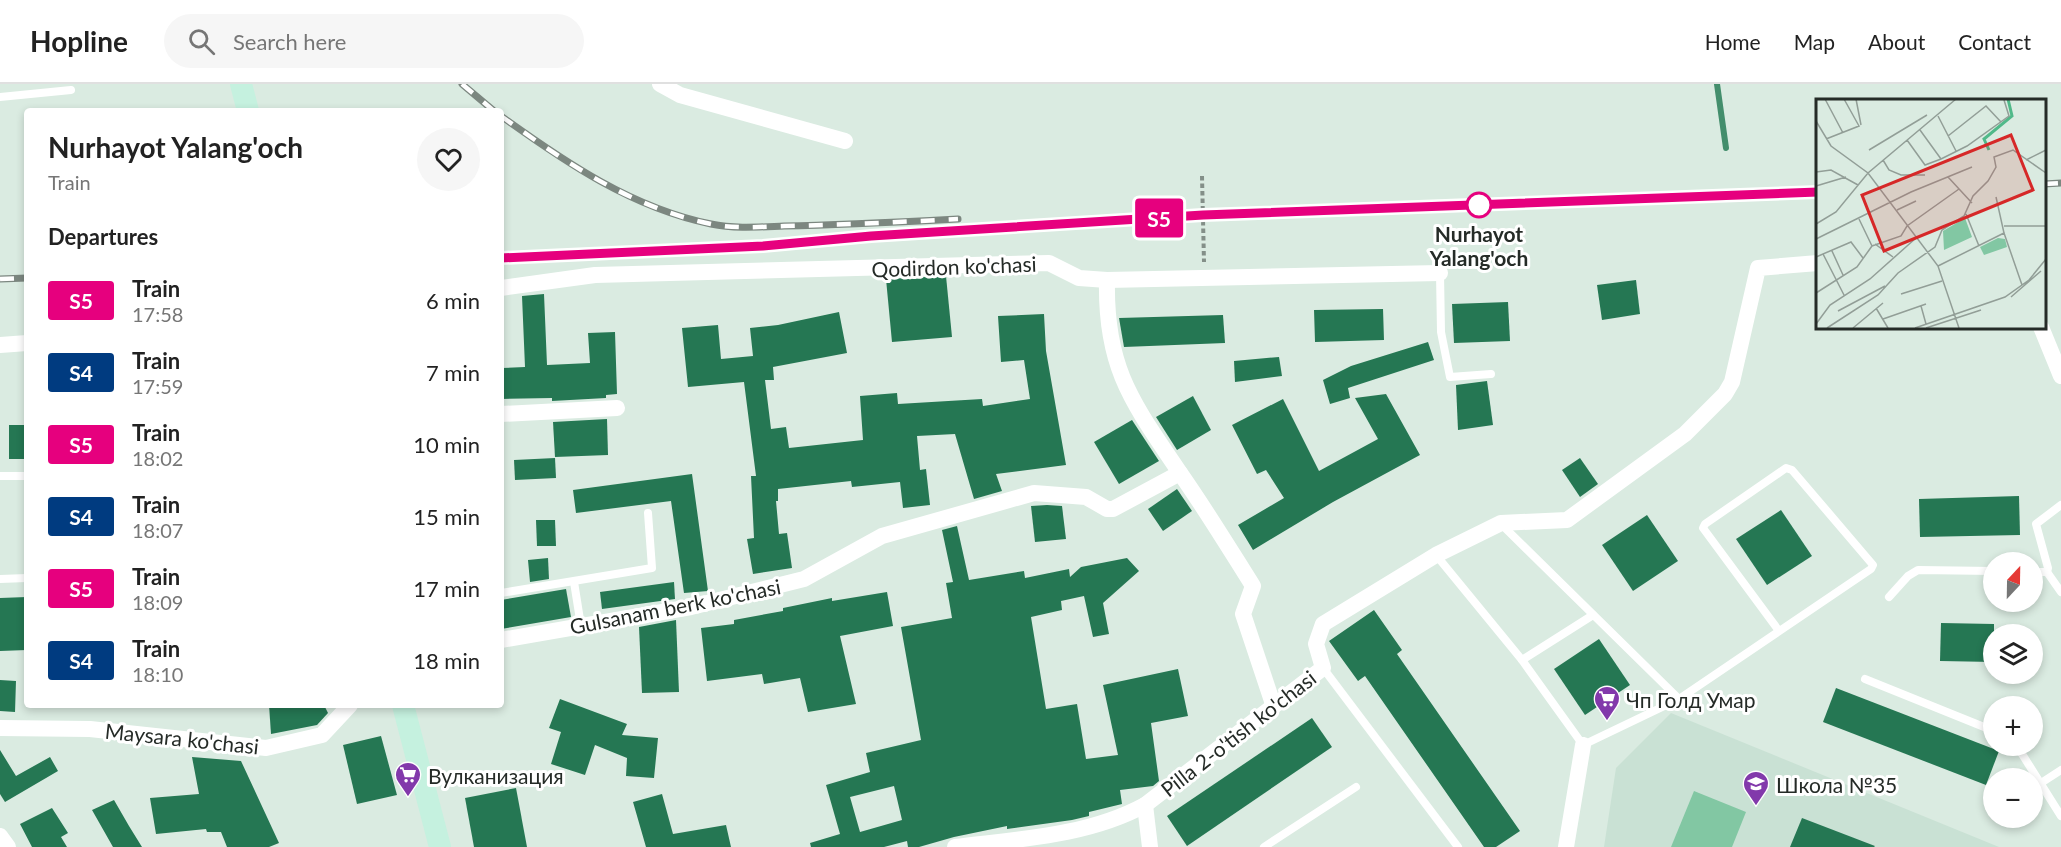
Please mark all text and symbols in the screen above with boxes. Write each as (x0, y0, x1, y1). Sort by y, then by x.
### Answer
search box (164, 14, 584, 68)
text: Hopline (30, 24, 128, 58)
icon: search (185, 25, 218, 58)
text: Search here (233, 28, 346, 55)
text: Home (1705, 29, 1761, 54)
text: Map (1794, 29, 1835, 54)
text: About (1868, 29, 1925, 54)
text: Contact (1958, 29, 2031, 54)
inset map (1816, 99, 2046, 328)
button: heart (417, 128, 480, 191)
text: Nurhayot Yalang'och (48, 130, 303, 164)
text: Train (48, 170, 91, 194)
marker: Nurhayot Yalang'och (1466, 192, 1492, 218)
line badge: S5 (1132, 198, 1186, 238)
text: S5 (1147, 206, 1171, 231)
place label: Nurhayot Yalang'och (1429, 221, 1528, 270)
text: Departures (48, 223, 158, 250)
street label: Qodirdon ko'chasi (871, 251, 1037, 281)
text: Train (132, 275, 180, 302)
text: 6 min (426, 287, 480, 314)
text: S5 (69, 288, 93, 313)
text: 17:58 (132, 302, 183, 326)
text: Train (132, 347, 180, 374)
text: 7 min (426, 359, 480, 386)
text: S4 (69, 360, 93, 385)
text: 17:59 (132, 374, 183, 398)
text: Train (132, 419, 180, 446)
text: 10 min (413, 431, 480, 458)
text: S5 (69, 432, 93, 457)
text: 18:02 (132, 446, 183, 470)
text: Train (132, 491, 180, 518)
text: 15 min (413, 503, 480, 530)
text: S4 (69, 504, 93, 529)
text: 18:07 (132, 518, 183, 542)
north arrow (1983, 552, 2043, 612)
map controls (1983, 552, 2043, 828)
text: Train (132, 563, 180, 590)
street label: Gulsanam berk ko'chasi (567, 573, 783, 639)
text: 17 min (413, 575, 480, 602)
text: S5 (69, 576, 93, 601)
text: 18:09 (132, 590, 183, 614)
button: layers (1983, 624, 2043, 684)
text: Train (132, 635, 180, 662)
text: 18 min (413, 647, 480, 674)
text: S4 (69, 648, 93, 673)
text: 18:10 (132, 662, 183, 686)
street label: Pilla 2-o'tish ko'chasi (1155, 665, 1321, 801)
supermarket icon: Чп Голд Умар (1592, 684, 1622, 722)
place label: Чп Голд Умар (1626, 687, 1756, 712)
button: + (1983, 696, 2043, 756)
street label: Maysara ko'chasi (104, 717, 260, 759)
supermarket icon: Вулканизация (393, 760, 423, 798)
place label: Вулканизация (428, 763, 564, 788)
button: − (1983, 768, 2043, 828)
school or university icon: Школа №35 (1741, 769, 1771, 807)
place label: Школа №35 (1776, 772, 1897, 797)

